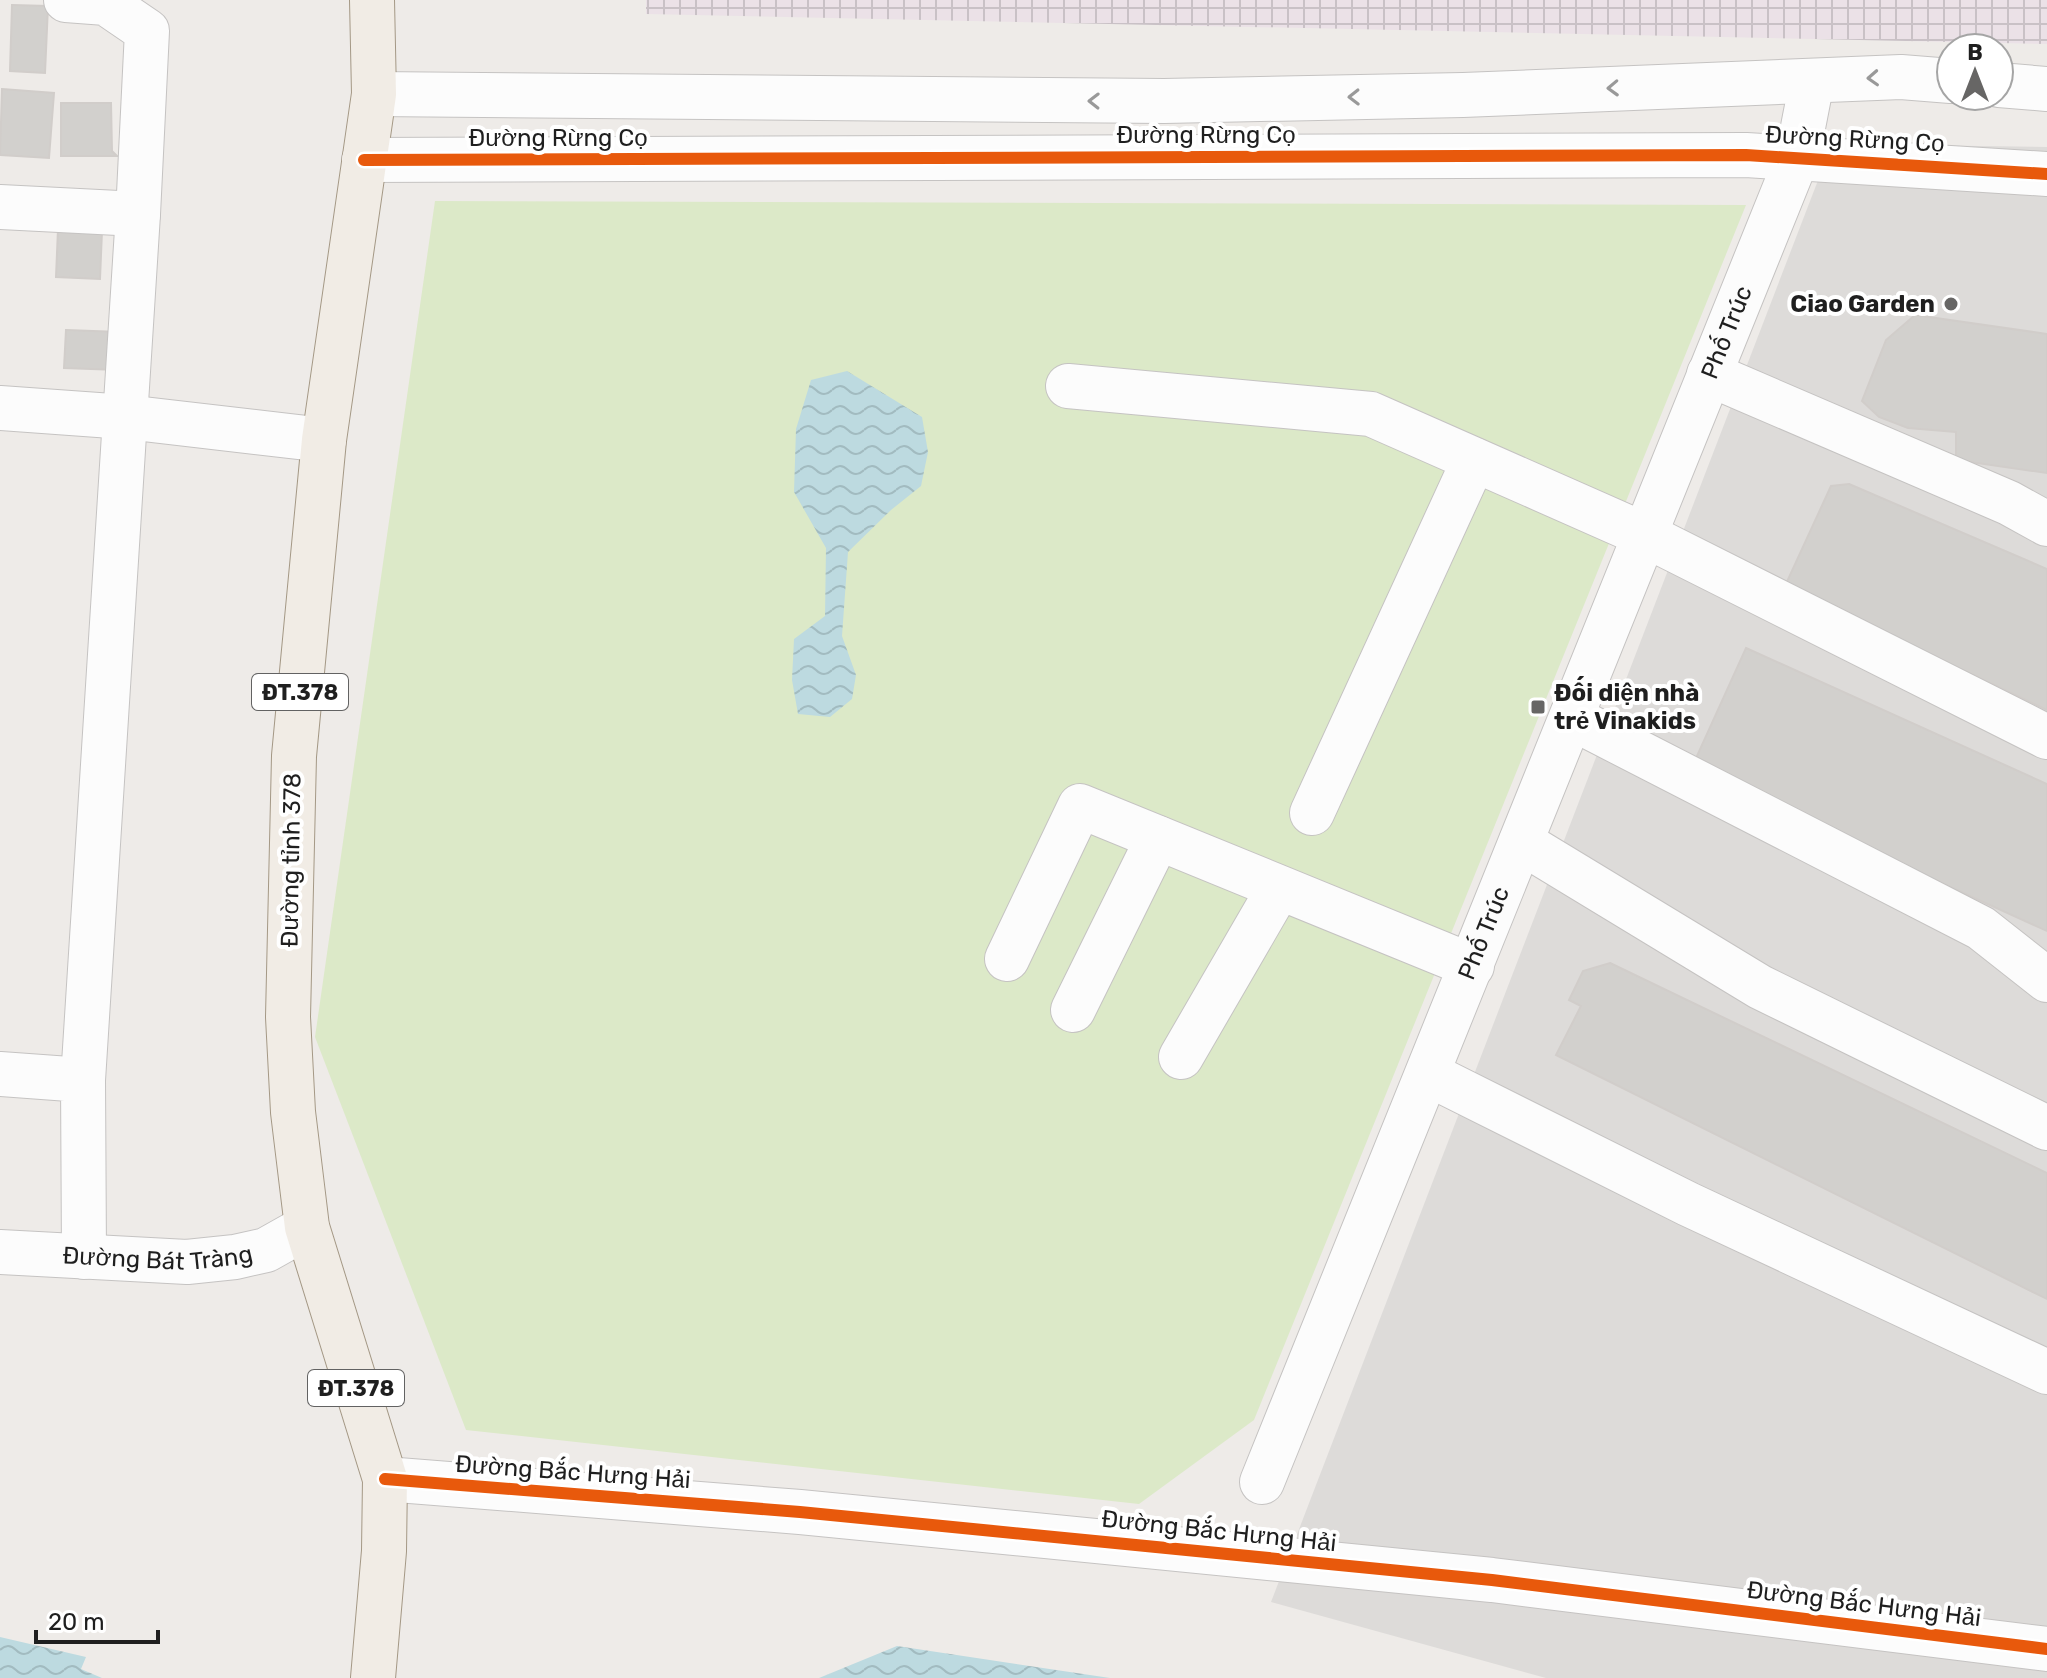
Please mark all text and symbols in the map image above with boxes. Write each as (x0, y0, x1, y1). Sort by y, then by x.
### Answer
north arrow (1935, 32, 2015, 112)
text: B (1967, 39, 1983, 66)
one-way arrow (1866, 69, 1879, 86)
one-way arrow (1606, 80, 1619, 97)
one-way arrow (1347, 88, 1360, 106)
one-way arrow (1087, 92, 1100, 110)
street label: Đường Rừng Cọ (1765, 120, 1945, 158)
street label: Đường Rừng Cọ (1116, 121, 1296, 149)
street label: Đường Rừng Cọ (468, 124, 648, 152)
street label: Phố Trúc (1695, 282, 1758, 383)
place label: Ciao Garden (1790, 290, 1935, 318)
marker: Ciao Garden (1942, 295, 1960, 313)
road number: ĐT.378 (252, 674, 348, 710)
place label: Đối diện nhà trẻ Vinakids (1554, 676, 1699, 735)
marker: Đối diện nhà trẻ Vinakids (1529, 698, 1547, 716)
street label: Đường tỉnh 378 (275, 772, 307, 948)
street label: Phố Trúc (1452, 882, 1515, 984)
street label: Đường Bát Tràng (62, 1239, 255, 1276)
road number: ĐT.378 (308, 1370, 404, 1406)
street label: Đường Bắc Hưng Hải (454, 1448, 692, 1494)
street label: Đường Bắc Hưng Hải (1100, 1503, 1338, 1557)
street label: Đường Bắc Hưng Hải (1745, 1574, 1983, 1632)
scale bar (36, 1594, 158, 1644)
text: 20 m (48, 1608, 105, 1636)

